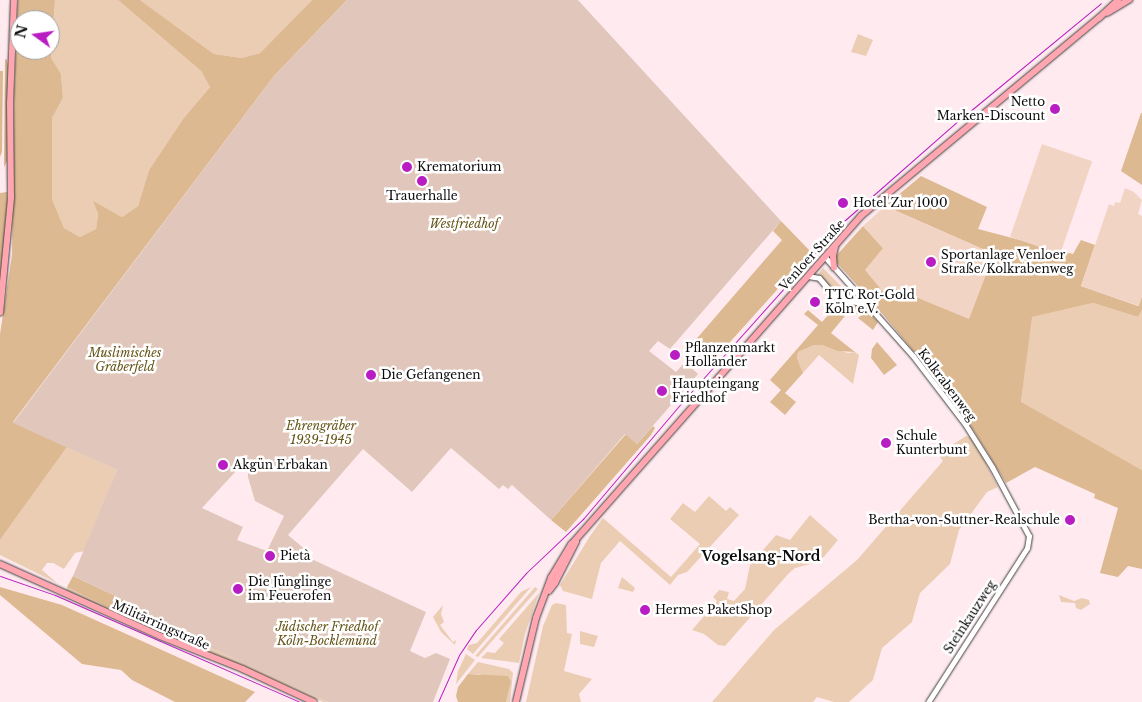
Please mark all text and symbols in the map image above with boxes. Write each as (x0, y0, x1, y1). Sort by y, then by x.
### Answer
north arrow (10, 10, 60, 60)
text: N (11, 23, 32, 40)
place label: Netto Marken-Discount (937, 95, 1045, 123)
marker: Netto Marken-Discount (1049, 103, 1061, 115)
place label: Krematorium (417, 160, 501, 174)
marker: Krematorium (401, 161, 413, 173)
marker: Trauerhalle (416, 175, 428, 187)
place label: Trauerhalle (386, 189, 458, 203)
place label: Hotel Zur 1000 (853, 196, 948, 210)
marker: Hotel Zur 1000 (837, 197, 849, 209)
street label: Venloer Straße (776, 216, 848, 294)
park label: Westfriedhof (430, 217, 498, 231)
place label: Sportanlage Venloer Straße/Kolkrabenweg (941, 248, 1074, 276)
marker: Sportanlage Venloer Straße/Kolkrabenweg (925, 256, 937, 268)
place label: TTC Rot-Gold Köln e.V. (825, 288, 915, 316)
marker: TTC Rot-Gold Köln e.V. (809, 296, 821, 308)
place label: Pflanzenmarkt Holländer (685, 341, 775, 369)
park label: Muslimisches Gräberfeld (89, 346, 161, 374)
street label: Kolkrabenweg (915, 346, 979, 424)
marker: Pflanzenmarkt Holländer (669, 349, 681, 361)
place label: Die Gefangenen (381, 368, 481, 382)
marker: Die Gefangenen (365, 369, 377, 381)
place label: Haupteingang Friedhof (672, 377, 759, 405)
marker: Haupteingang Friedhof (656, 385, 668, 397)
park label: Ehrengräber 1939-1945 (286, 419, 356, 447)
place label: Schule Kunterbunt (896, 429, 967, 457)
marker: Schule Kunterbunt (880, 437, 892, 449)
place label: Akgün Erbakan (233, 458, 328, 472)
marker: Akgün Erbakan (217, 459, 229, 471)
place label: Bertha-von-Suttner-Realschule (868, 513, 1060, 527)
marker: Bertha-von-Suttner-Realschule (1064, 514, 1076, 526)
district label: Vogelsang-Nord (701, 548, 821, 564)
place label: Pietà (280, 549, 310, 563)
marker: Pietà (264, 550, 276, 562)
place label: Die Jünglinge im Feuerofen (248, 575, 331, 603)
street label: Steinkauzweg (941, 578, 999, 656)
marker: Die Jünglinge im Feuerofen (232, 583, 244, 595)
street label: Militärringstraße (110, 597, 212, 653)
place label: Hermes PaketShop (655, 603, 772, 617)
marker: Hermes PaketShop (639, 604, 651, 616)
park label: Jüdischer Friedhof Köln-Bocklemünd (276, 620, 378, 648)

